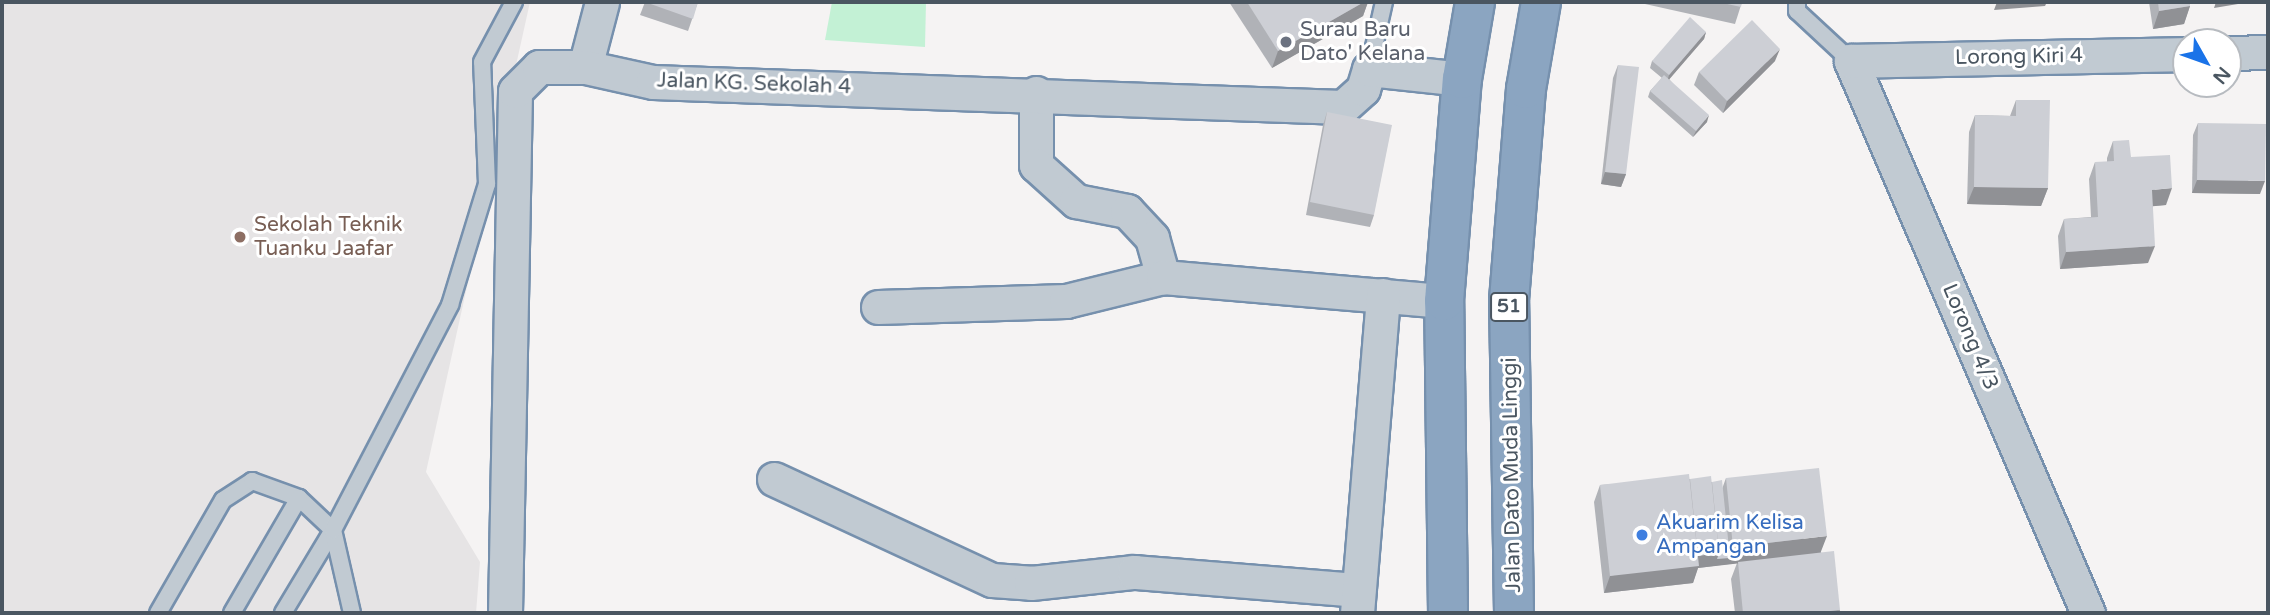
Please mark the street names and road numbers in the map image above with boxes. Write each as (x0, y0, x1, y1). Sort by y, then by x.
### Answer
street label: Lorong Kiri 4 (1955, 43, 2083, 71)
street label: Jalan KG. Sekolah 4 (656, 68, 852, 100)
street label: Lorong 4/3 (1936, 280, 2004, 394)
road number: 51 (1490, 292, 1528, 322)
street label: Jalan Dato Muda Linggi (1497, 357, 1527, 593)

